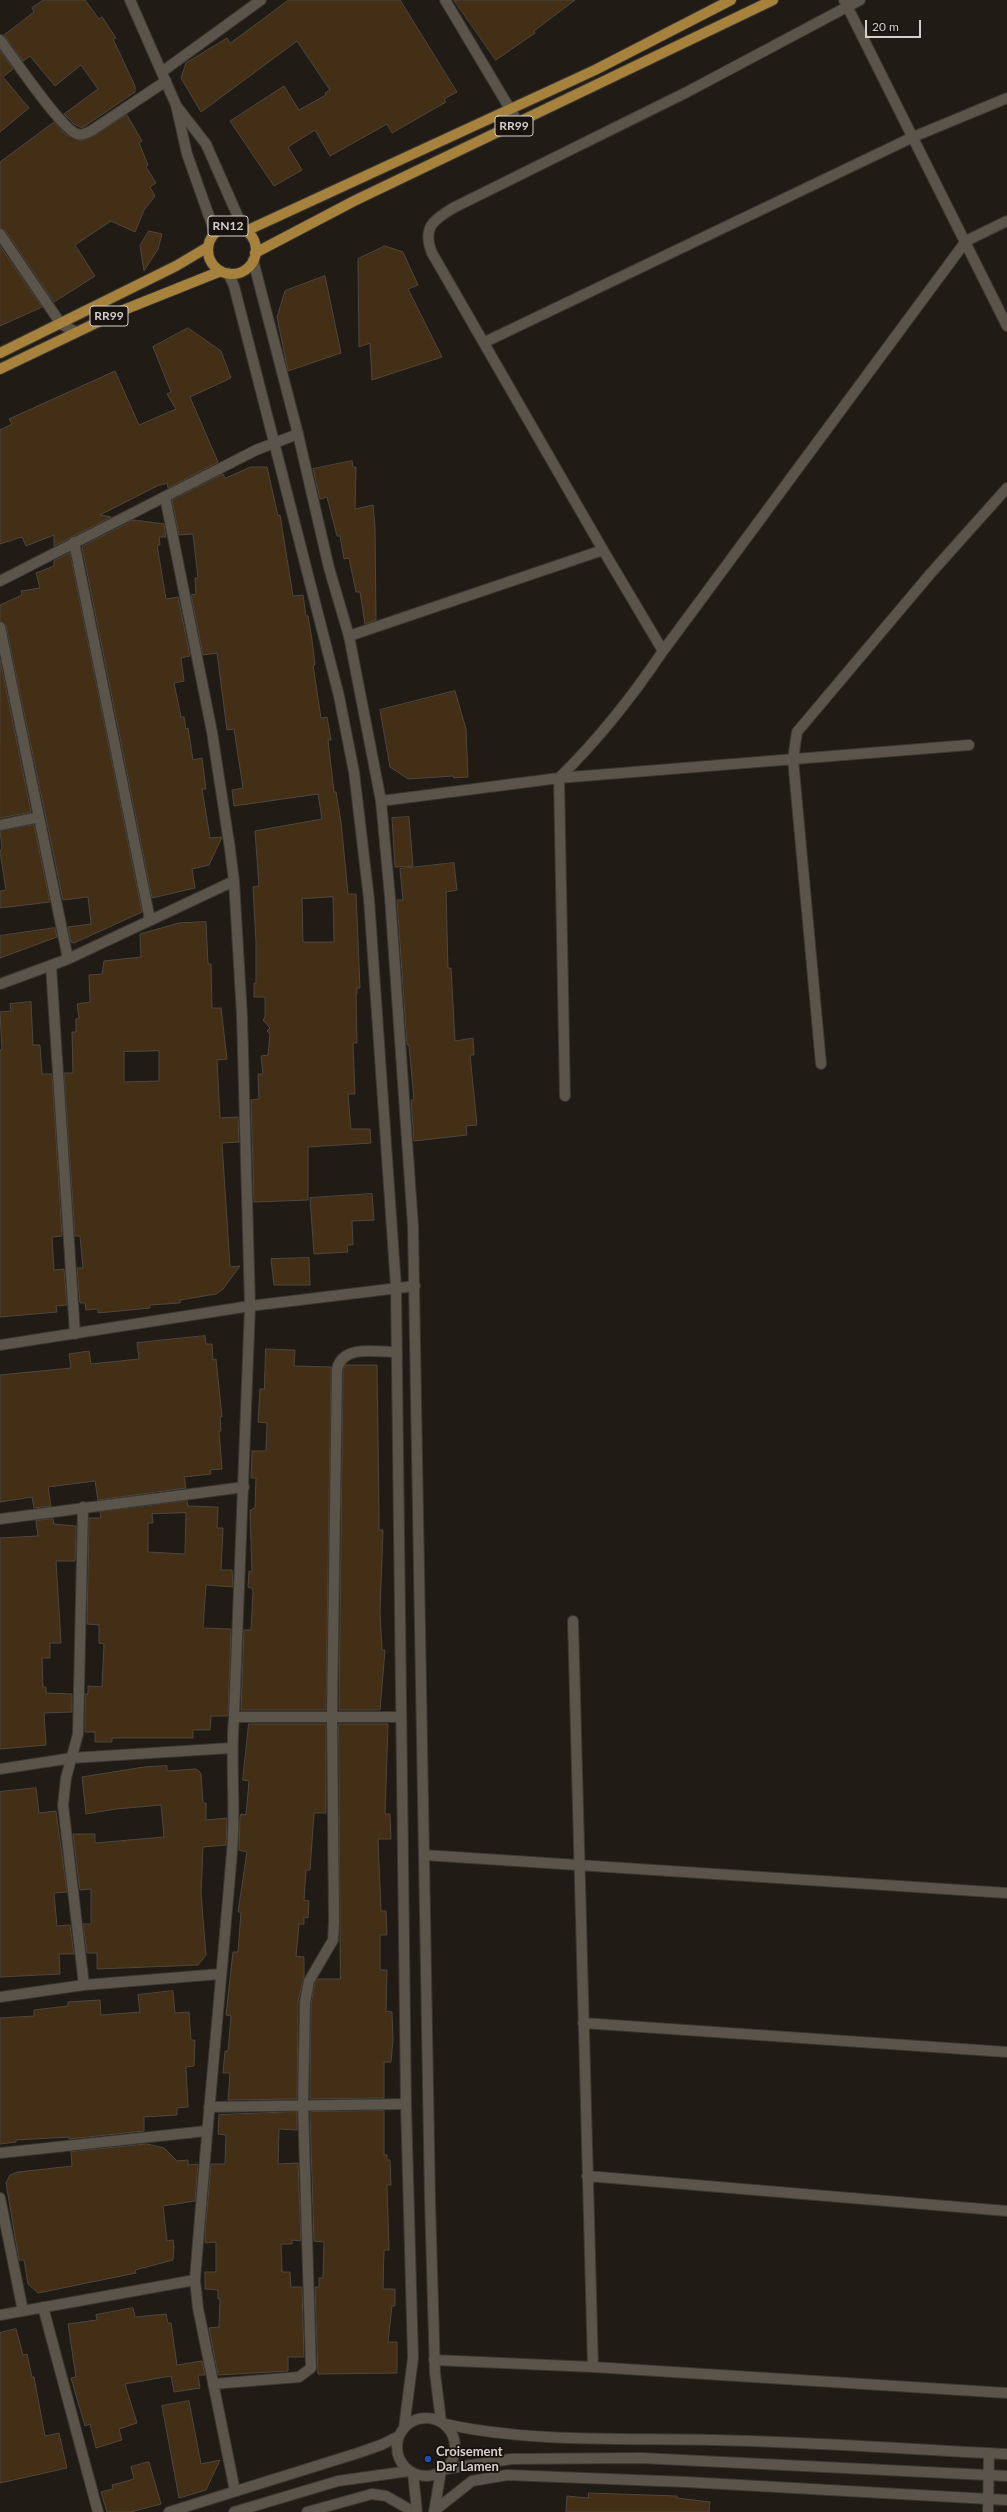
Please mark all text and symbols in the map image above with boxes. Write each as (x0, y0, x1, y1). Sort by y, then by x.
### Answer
scale bar (867, 12, 923, 38)
text: 20 m (872, 19, 899, 34)
road number: RR99 (495, 116, 533, 136)
road number: RN12 (208, 216, 248, 236)
road number: RR99 (90, 306, 128, 326)
place label: Croisement Dar Lamen (436, 2444, 503, 2475)
marker: Croisement Dar Lamen (423, 2454, 433, 2464)

